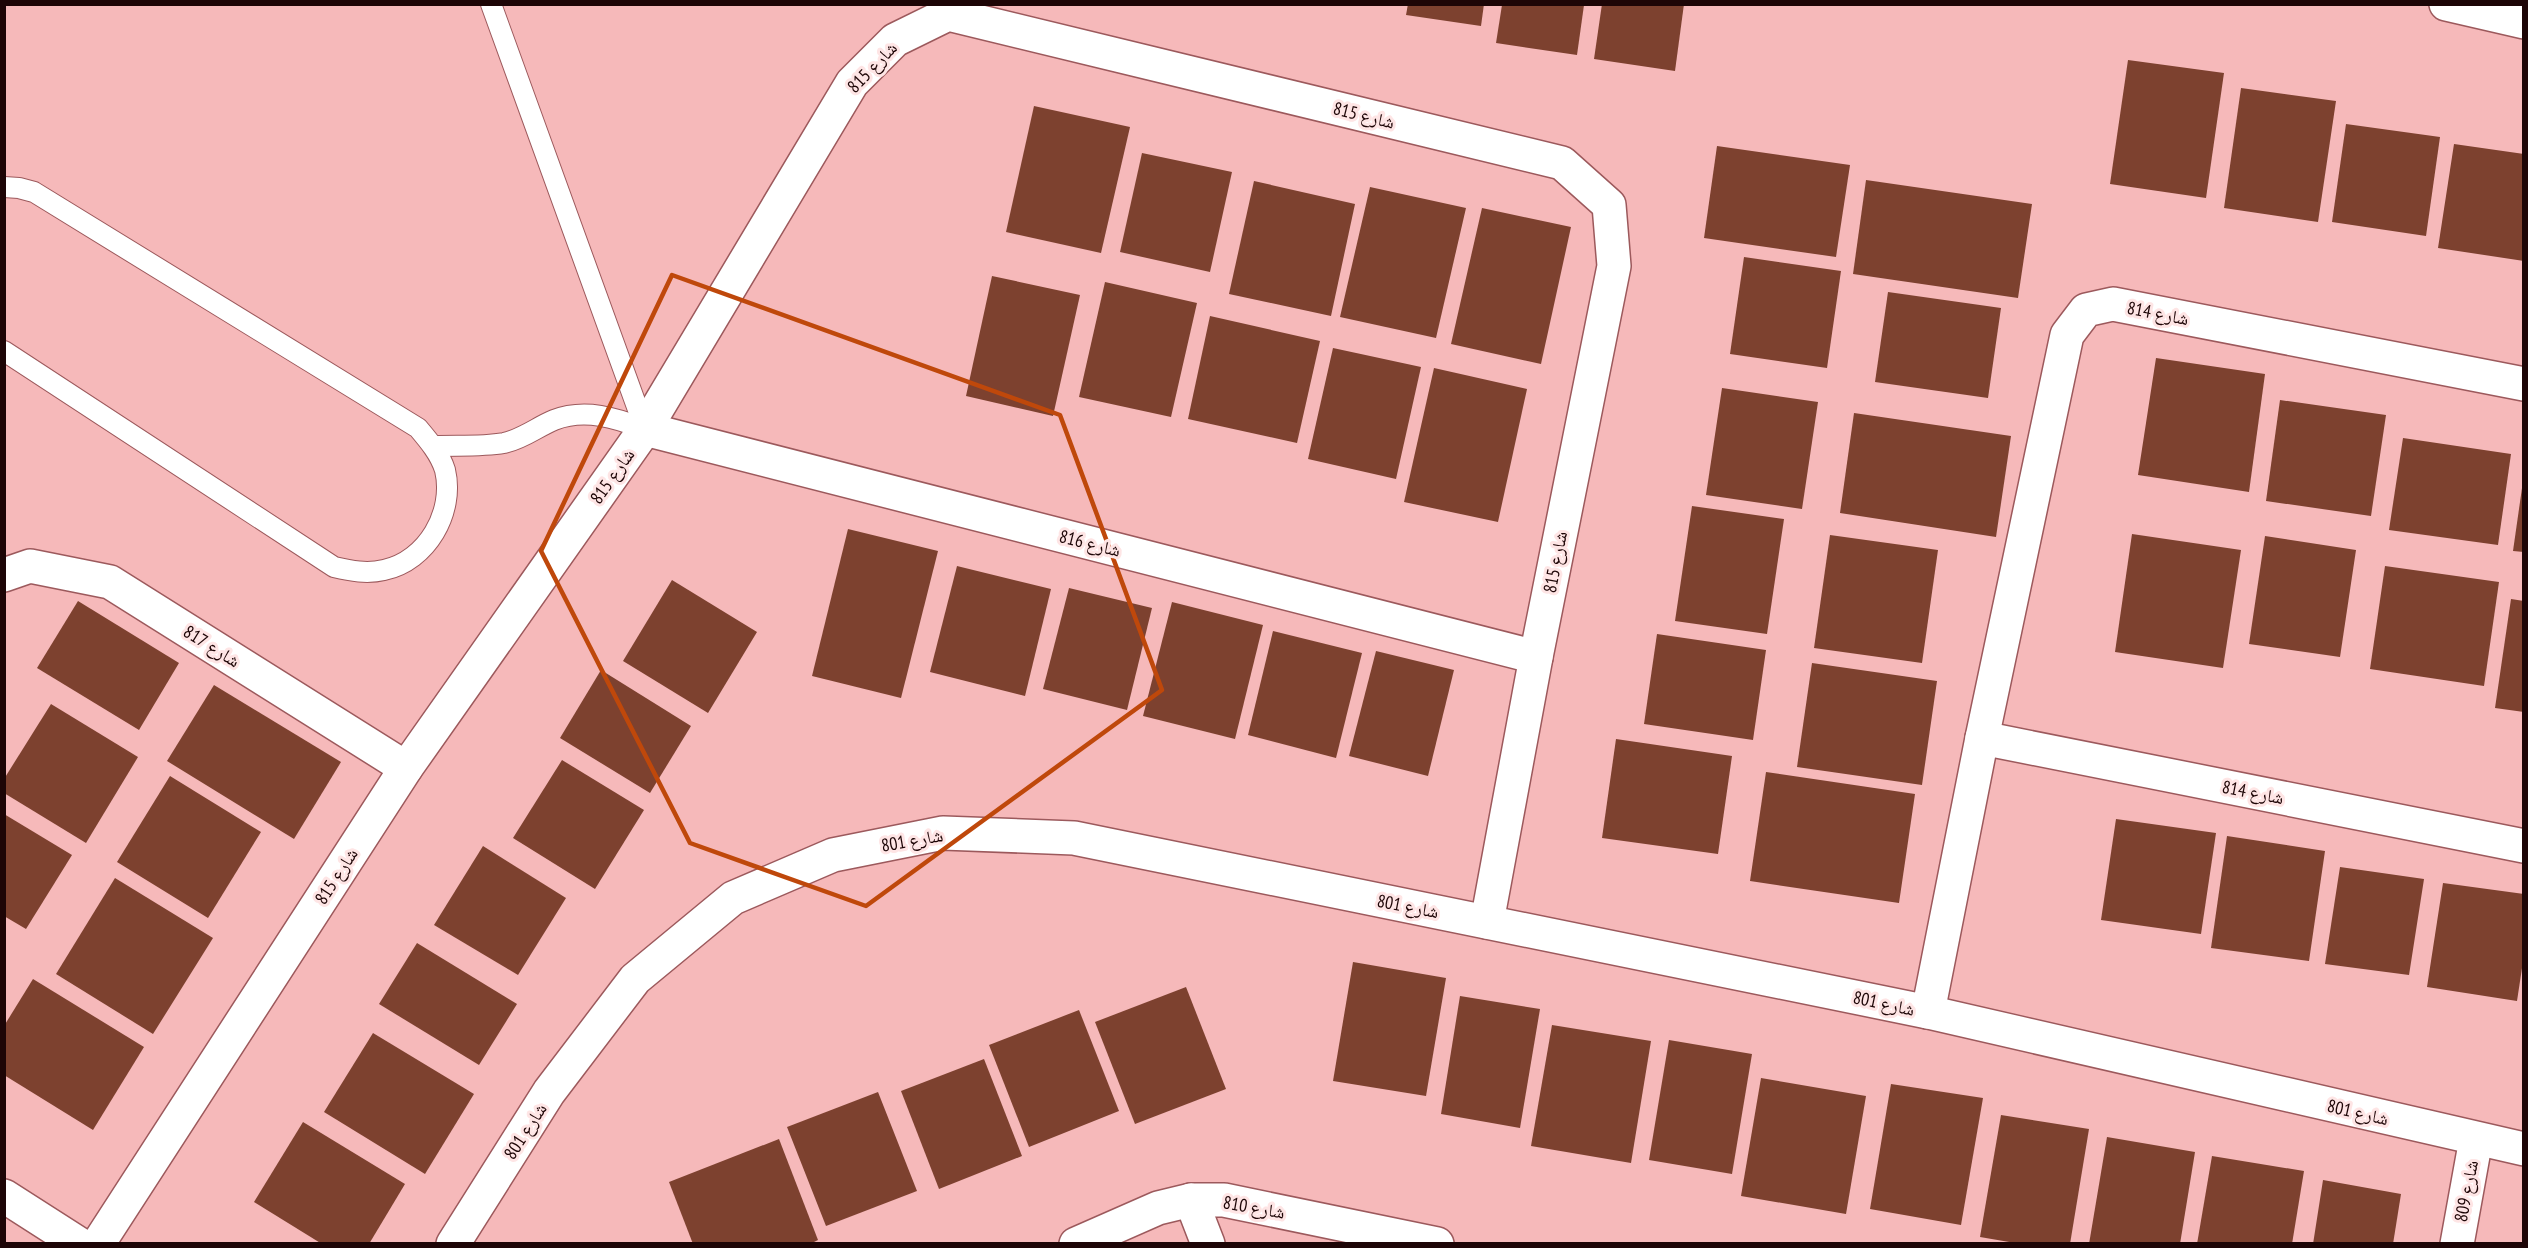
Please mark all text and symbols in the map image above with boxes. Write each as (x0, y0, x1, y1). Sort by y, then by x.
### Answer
street label: شارع 815 (842, 37, 902, 97)
street label: شارع 815 (1331, 96, 1397, 134)
street label: شارع 814 (2125, 296, 2191, 330)
street label: شارع 815 (585, 444, 639, 508)
street label: شارع 816 (1057, 524, 1123, 562)
street label: شارع 815 (1538, 529, 1572, 595)
street label: شارع 817 (179, 620, 245, 672)
street label: شارع 814 (2220, 775, 2286, 809)
street label: شارع 801 (879, 823, 945, 857)
street label: شارع 815 (309, 844, 363, 908)
street label: شارع 801 (1375, 889, 1441, 923)
street label: شارع 801 (1851, 985, 1917, 1021)
street label: شارع 801 (2325, 1094, 2391, 1130)
street label: شارع 801 (498, 1099, 552, 1163)
street label: شارع 809 (2449, 1158, 2483, 1224)
street label: شارع 810 (1221, 1190, 1287, 1224)

